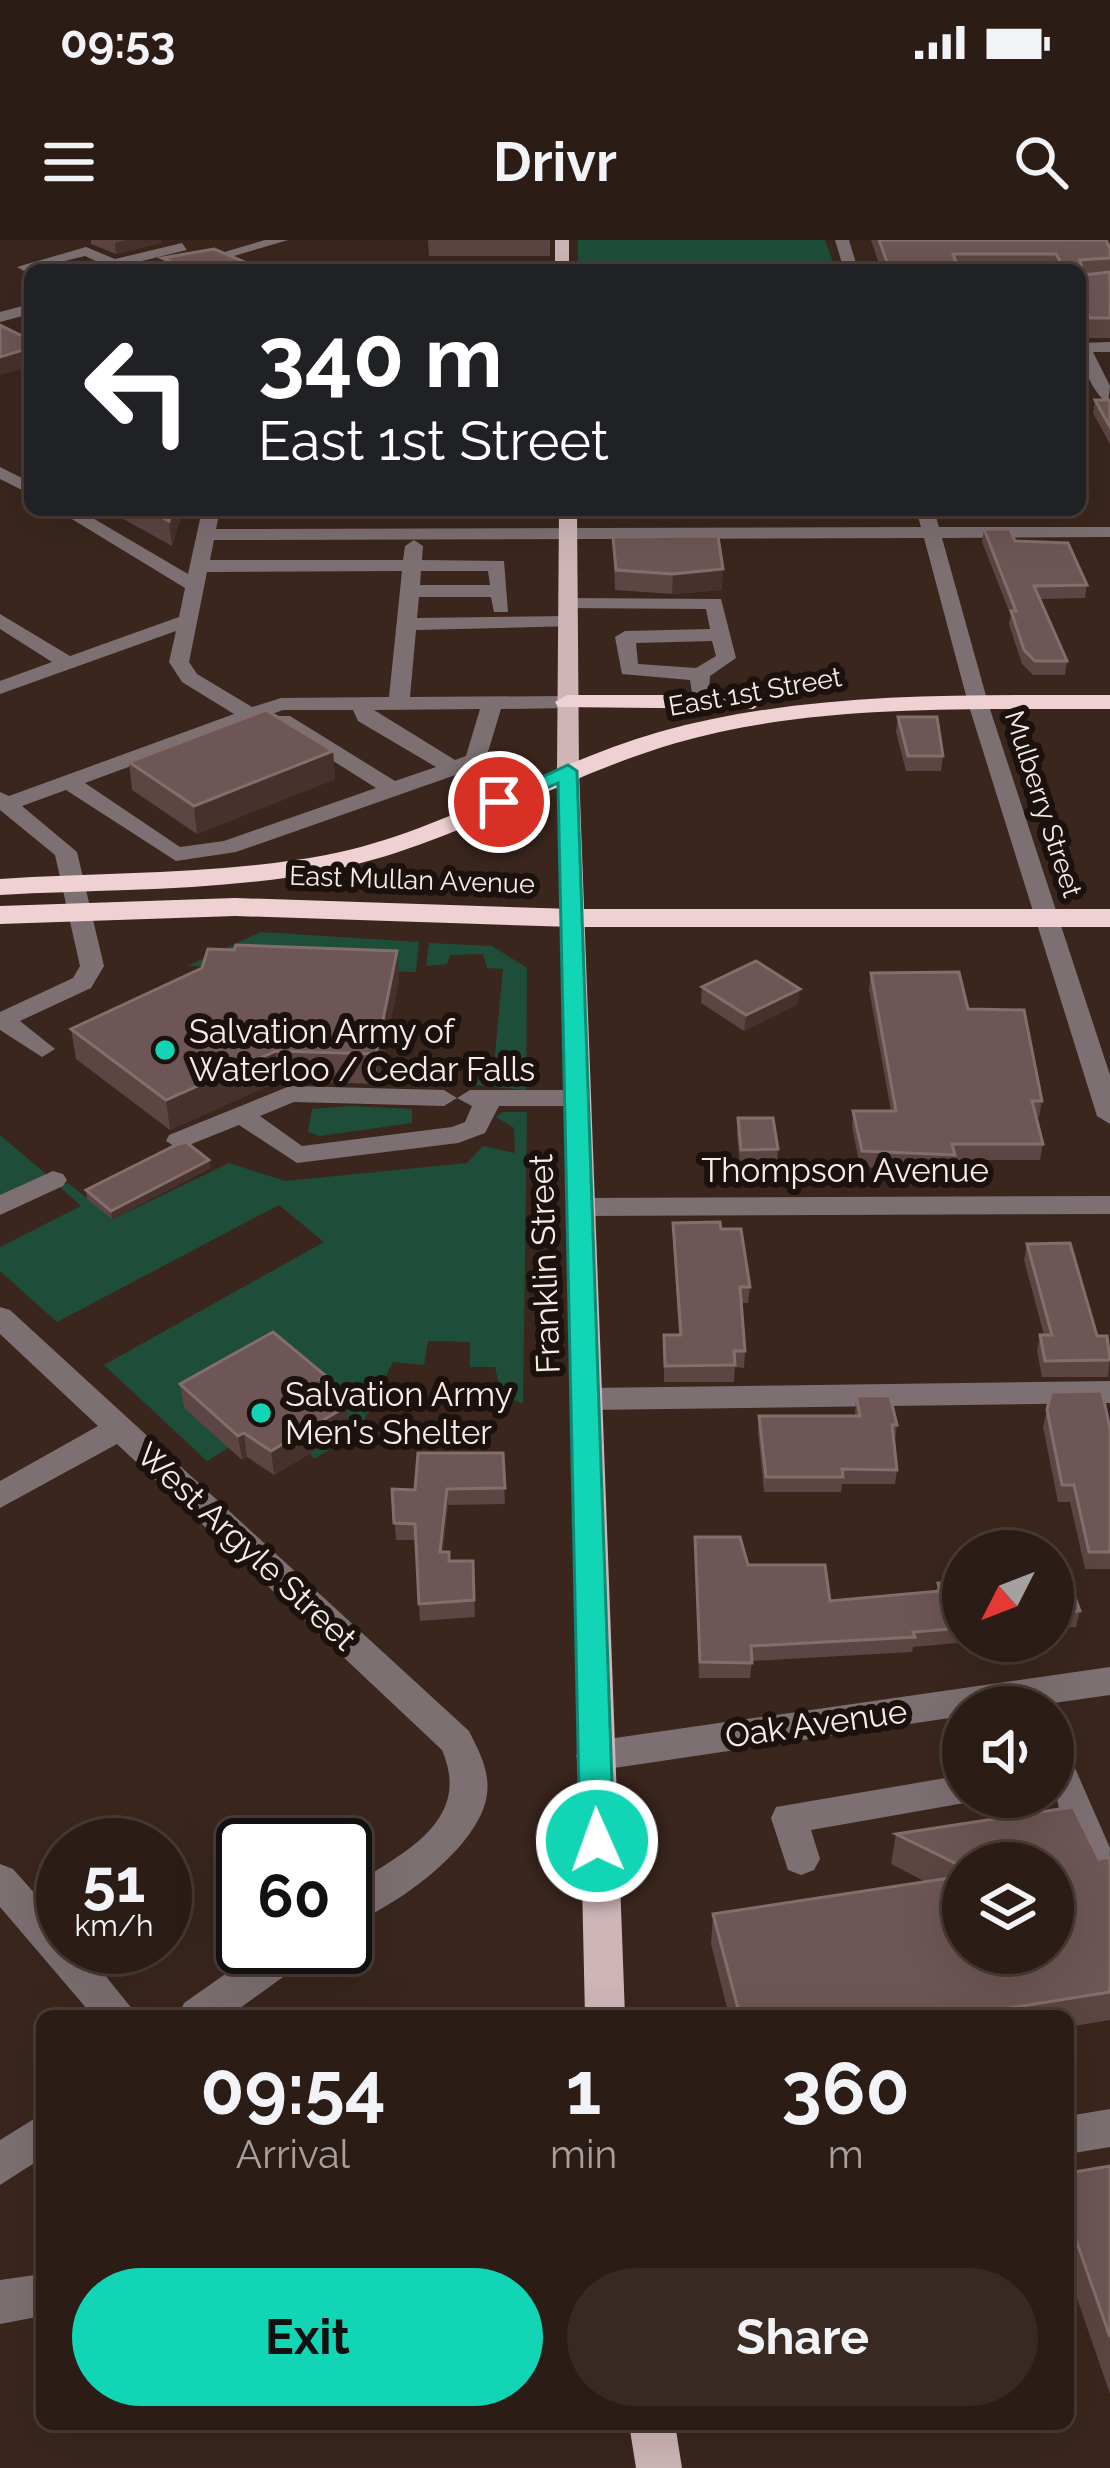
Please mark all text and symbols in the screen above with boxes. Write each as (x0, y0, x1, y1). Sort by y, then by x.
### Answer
text: 09:53 (60, 16, 175, 69)
icon: menu (36, 129, 102, 195)
icon: search (1008, 129, 1074, 195)
text: Drivr (493, 130, 617, 194)
text: 340 m (258, 308, 503, 407)
icon: left (60, 312, 216, 468)
text: East 1st Street (258, 409, 609, 473)
street label: East 1st Street (666, 661, 844, 722)
street label: Mulberry Street (999, 707, 1088, 901)
pin (448, 751, 550, 853)
icon: arrive (466, 769, 532, 835)
street label: East Mullan Avenue (289, 860, 535, 899)
place label: Salvation Army of Waterloo / Cedar Falls (189, 1012, 535, 1089)
marker: Salvation Army of Waterloo / Cedar Falls (152, 1037, 178, 1063)
street label: Thompson Avenue (701, 1151, 989, 1190)
street label: Franklin Street (521, 1154, 568, 1374)
place label: Salvation Army Men's Shelter (285, 1375, 513, 1452)
marker: Salvation Army Men's Shelter (248, 1400, 274, 1426)
street label: West Argyle Street (129, 1435, 365, 1658)
north arrow (942, 1530, 1074, 1662)
map controls (942, 1530, 1074, 1974)
button: sound (942, 1686, 1074, 1818)
street label: Oak Avenue (723, 1691, 910, 1756)
position arrow (534, 1778, 660, 1904)
speed limit sign: 60 (216, 1818, 372, 1974)
button: layers (942, 1842, 1074, 1974)
text: 51 (83, 1846, 145, 1916)
text: km/h (74, 1908, 154, 1943)
text: 09:54 (200, 2046, 386, 2131)
text: 1 (566, 2046, 601, 2131)
text: 360 (782, 2046, 910, 2131)
text: Arrival (236, 2131, 350, 2177)
text: min (550, 2131, 617, 2177)
text: m (828, 2131, 864, 2177)
button: Exit (72, 2268, 543, 2406)
button: Share (567, 2268, 1038, 2406)

